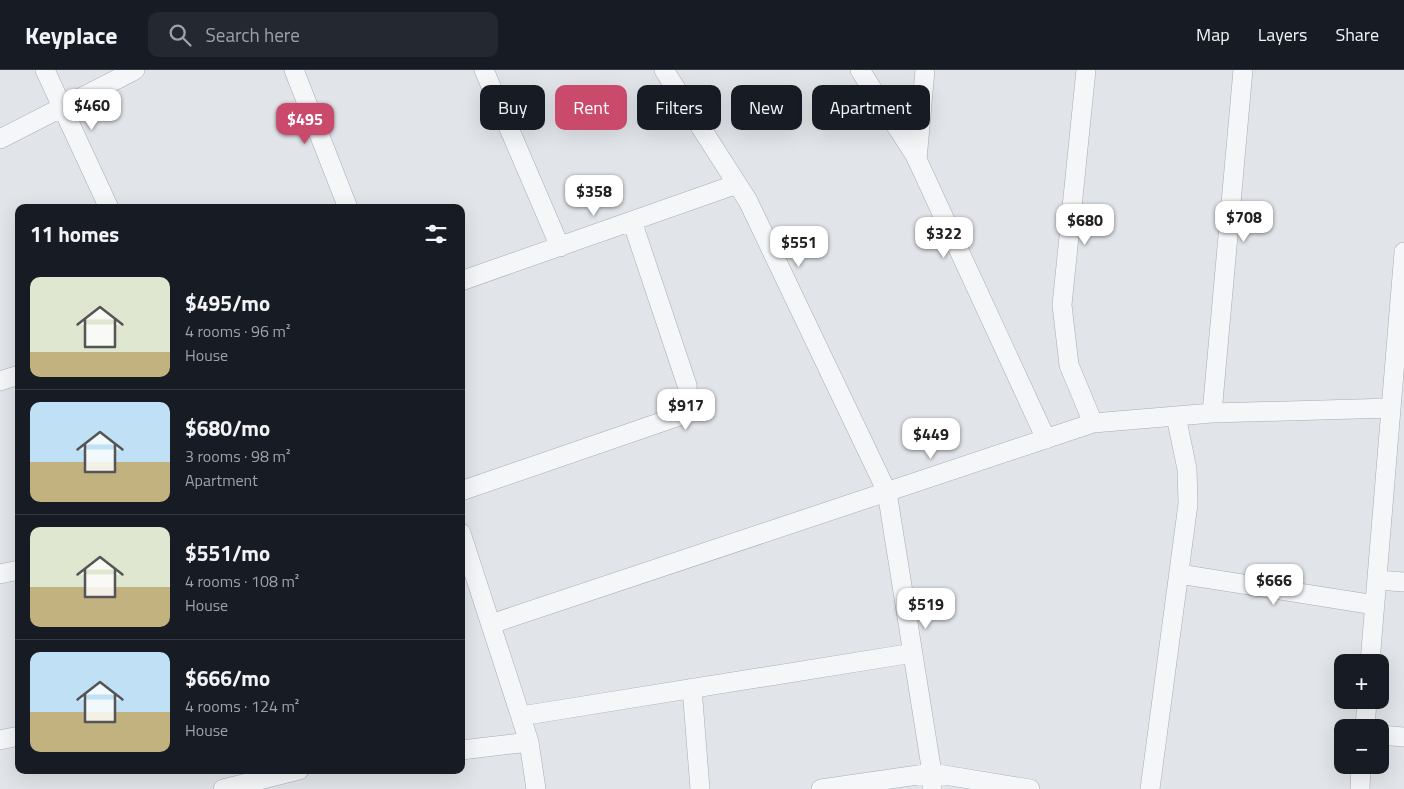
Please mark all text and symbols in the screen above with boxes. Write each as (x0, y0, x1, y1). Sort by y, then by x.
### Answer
search box (148, 12, 498, 57)
text: Keyplace (25, 17, 118, 53)
text: Search here (206, 20, 300, 49)
icon: search (166, 21, 194, 49)
text: Map (1196, 21, 1230, 48)
text: Layers (1258, 21, 1307, 48)
text: Share (1335, 21, 1379, 48)
chip: Buy (480, 85, 545, 130)
chip: Rent (555, 85, 627, 130)
chip: Filters (637, 85, 721, 130)
chip: New (731, 85, 802, 130)
chip: Apartment (812, 85, 930, 130)
pin: $460 (62, 88, 122, 131)
text: $460 (74, 93, 110, 117)
pin: $495 (275, 102, 335, 145)
text: $495 (287, 107, 323, 131)
pin: $358 (564, 174, 624, 217)
text: $358 (576, 179, 612, 203)
pin: $708 (1214, 200, 1274, 243)
pin: $680 (1055, 204, 1115, 246)
text: $708 (1226, 205, 1262, 229)
text: $680 (1067, 208, 1103, 232)
pin: $322 (914, 216, 974, 259)
text: 11 homes (30, 218, 119, 250)
icon: filters (422, 220, 450, 248)
text: $322 (926, 221, 962, 245)
pin: $551 (769, 226, 829, 268)
text: $551 (781, 230, 817, 254)
text: $495/mo (185, 287, 270, 319)
icon: home (70, 297, 130, 357)
text: 4 rooms · 96 m² (185, 319, 290, 343)
text: House (185, 343, 228, 367)
pin: $917 (656, 388, 716, 431)
text: $917 (668, 393, 704, 417)
text: $680/mo (185, 412, 270, 444)
pin: $449 (901, 418, 961, 460)
icon: home (70, 422, 130, 482)
text: $449 (913, 422, 949, 446)
text: 3 rooms · 98 m² (185, 444, 290, 468)
text: Apartment (185, 468, 258, 492)
text: $551/mo (185, 537, 270, 569)
icon: home (70, 547, 130, 607)
pin: $666 (1244, 564, 1304, 606)
text: $666 (1256, 568, 1292, 592)
text: 4 rooms · 108 m² (185, 569, 299, 593)
pin: $519 (896, 588, 956, 630)
text: $519 (908, 592, 944, 616)
text: House (185, 593, 228, 617)
map controls (1334, 654, 1389, 774)
button: + (1334, 654, 1389, 709)
text: $666/mo (185, 662, 270, 694)
icon: home (70, 672, 130, 732)
text: 4 rooms · 124 m² (185, 694, 299, 718)
text: House (185, 718, 228, 742)
button: − (1334, 719, 1389, 774)

